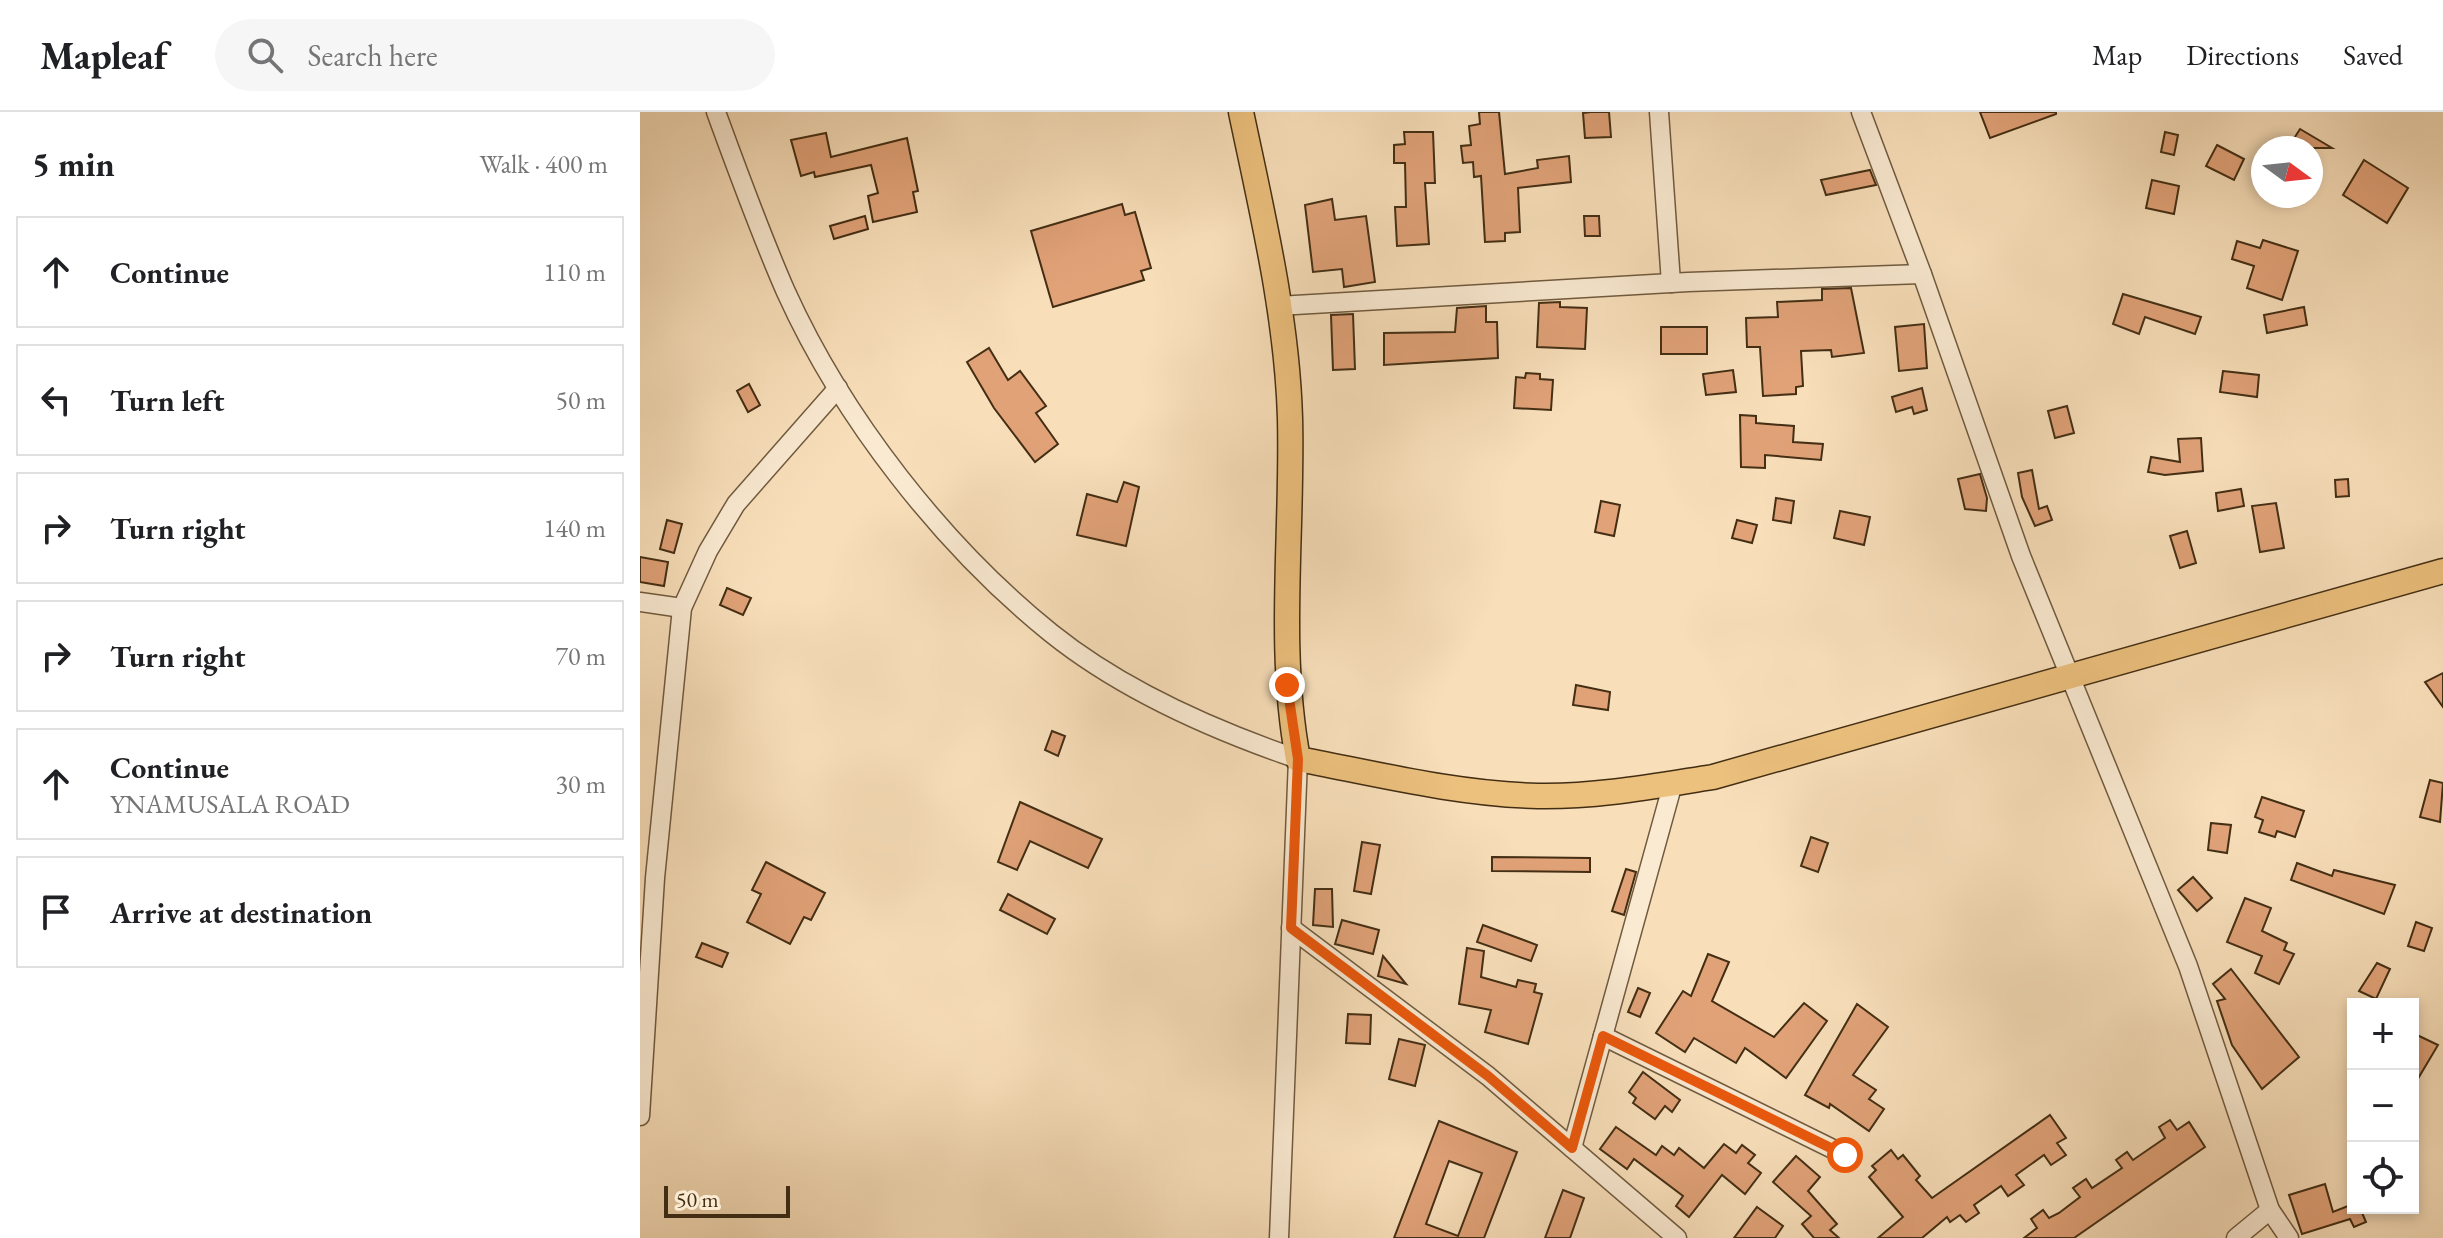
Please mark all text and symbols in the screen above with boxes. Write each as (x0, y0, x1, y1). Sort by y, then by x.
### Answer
search box (215, 19, 775, 91)
text: Mapleaf (40, 31, 167, 80)
icon: search (243, 33, 287, 77)
text: Search here (307, 36, 438, 75)
text: Map (2092, 37, 2142, 73)
text: Directions (2186, 37, 2299, 73)
text: Saved (2343, 37, 2403, 73)
north arrow (2251, 136, 2323, 208)
text: 5 min (32, 142, 115, 186)
text: Walk · 400 m (480, 147, 608, 181)
icon: ahead (34, 250, 78, 294)
text: Continue (110, 253, 229, 292)
text: 110 m (543, 255, 606, 289)
icon: left (34, 378, 78, 422)
text: Turn left (110, 381, 224, 420)
text: 50 m (556, 383, 606, 417)
icon: right (34, 506, 78, 550)
text: Turn right (110, 509, 246, 548)
text: 140 m (543, 511, 606, 545)
icon: right (34, 634, 78, 678)
text: Turn right (110, 637, 246, 676)
text: 70 m (556, 639, 606, 673)
route end (1269, 667, 1305, 703)
text: Continue (110, 748, 229, 787)
icon: ahead (34, 762, 78, 806)
text: 30 m (556, 767, 606, 801)
text: YNAMUSALA ROAD (110, 787, 350, 821)
icon: arrive (34, 890, 78, 934)
text: Arrive at destination (110, 893, 372, 932)
map controls (2347, 998, 2419, 1214)
button: + (2347, 998, 2419, 1070)
button: − (2347, 1070, 2419, 1142)
route start (1827, 1137, 1863, 1173)
button: locate (2347, 1142, 2419, 1214)
scale bar (664, 1182, 790, 1218)
text: 50 m (676, 1185, 719, 1214)

